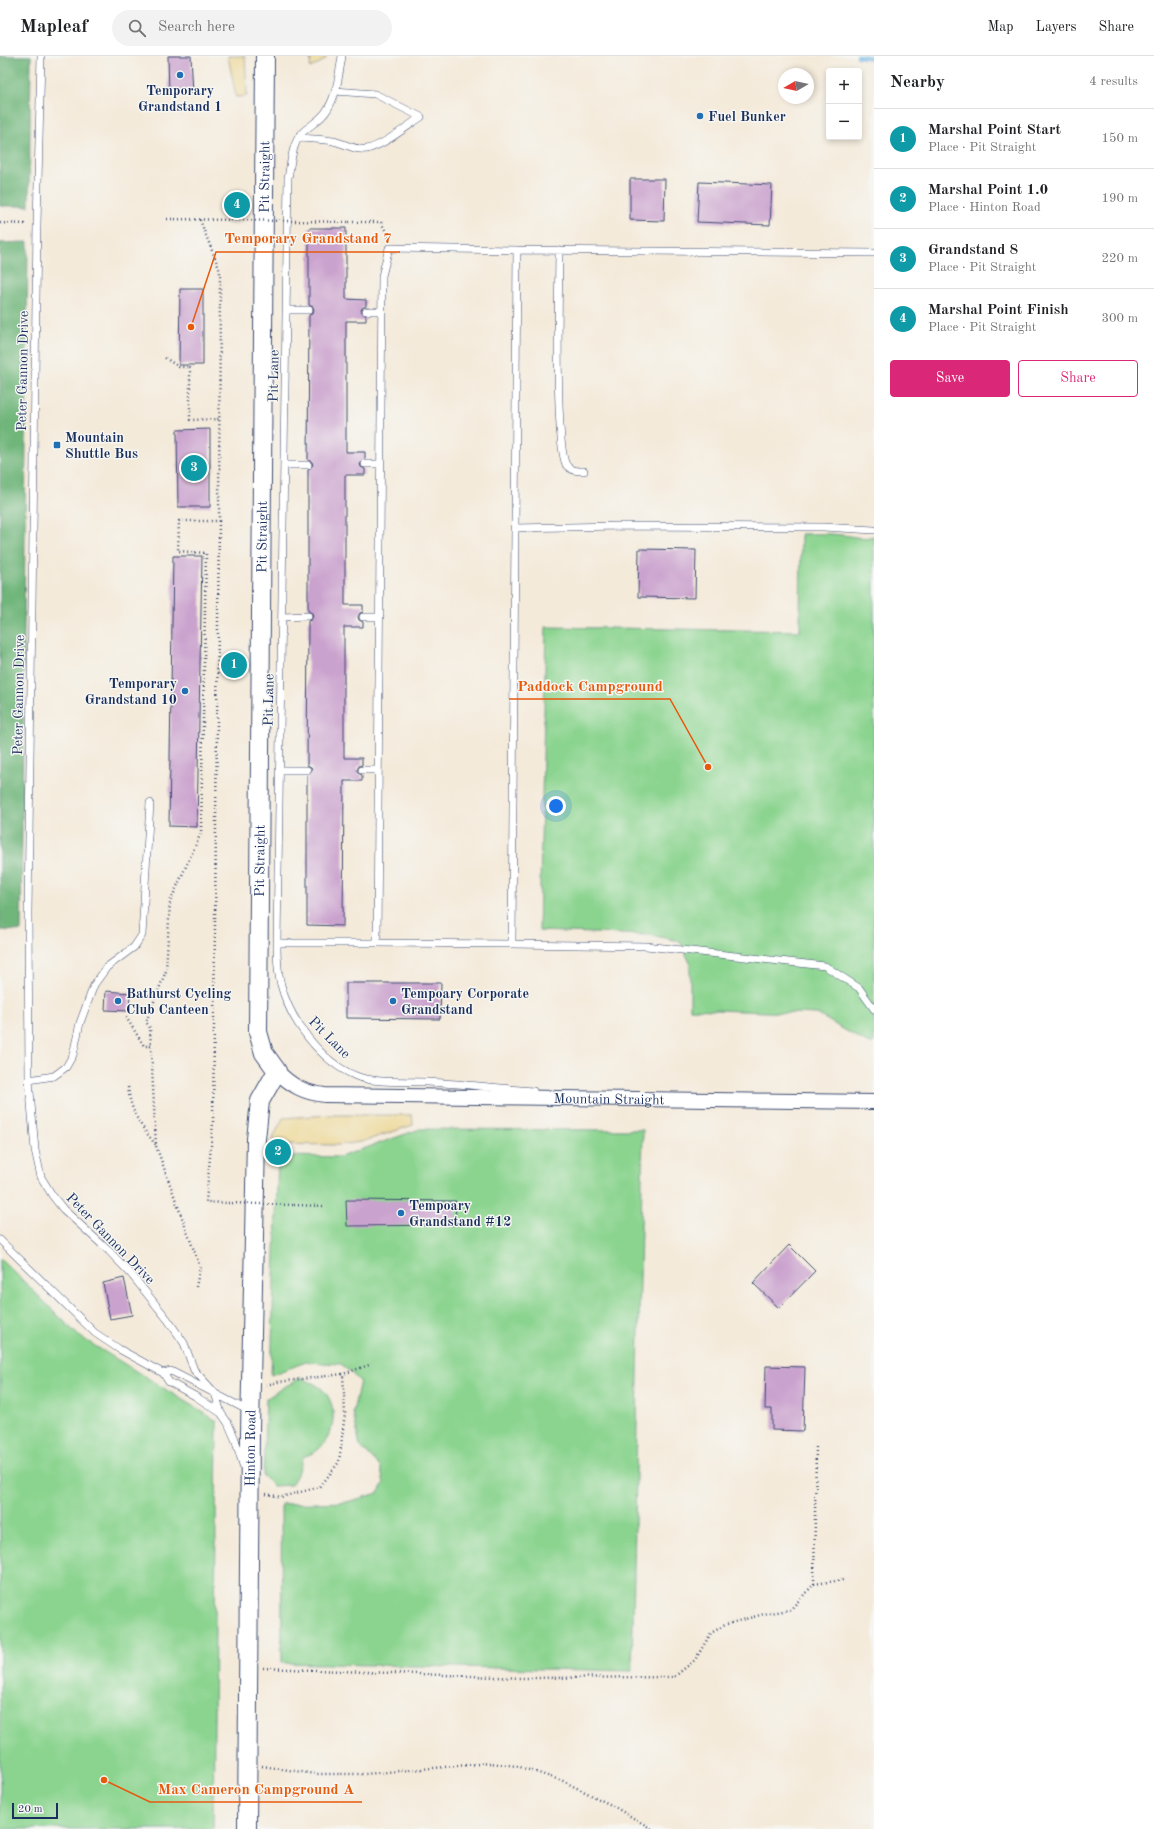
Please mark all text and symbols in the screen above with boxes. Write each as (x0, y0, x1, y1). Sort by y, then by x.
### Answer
search box (112, 10, 392, 46)
icon: search (126, 17, 148, 39)
text: Mapleaf (20, 18, 88, 37)
text: Search here (158, 20, 235, 35)
text: Map (988, 20, 1014, 34)
text: Layers (1036, 20, 1077, 34)
text: Share (1099, 20, 1134, 34)
north arrow (778, 68, 814, 104)
map controls (826, 68, 862, 140)
button: + (826, 68, 862, 104)
marker: Temporary Grandstand 1 (175, 70, 185, 80)
text: Nearby (890, 74, 945, 91)
text: 4 results (1089, 75, 1138, 88)
place label: Temporary Grandstand 1 (138, 84, 222, 114)
button: − (826, 104, 862, 140)
place label: Fuel Bunker (708, 110, 786, 124)
marker: Fuel Bunker (695, 111, 705, 121)
text: Marshal Point Start (928, 123, 1061, 138)
text: 1 (899, 132, 907, 145)
text: 150 m (1101, 132, 1138, 145)
street label: Pit Straight (258, 141, 272, 213)
text: Place · Pit Straight (928, 141, 1036, 154)
text: Marshal Point 1.0 (928, 183, 1048, 198)
pin: 4 (224, 190, 250, 220)
text: 2 (899, 192, 907, 205)
text: 190 m (1101, 192, 1138, 205)
text: Place · Hinton Road (928, 201, 1041, 214)
callout: Temporary Grandstand 7 (216, 225, 400, 252)
text: Temporary Grandstand 7 (224, 232, 392, 247)
text: Grandstand 8 (928, 243, 1018, 258)
text: 3 (899, 252, 907, 265)
text: 220 m (1101, 252, 1138, 265)
text: Place · Pit Straight (928, 261, 1036, 274)
text: Marshal Point Finish (928, 303, 1069, 318)
street label: Peter Gannon Drive (15, 311, 31, 431)
text: 4 (899, 312, 907, 325)
text: 300 m (1101, 312, 1138, 325)
text: Place · Pit Straight (928, 321, 1036, 334)
street label: Pit Lane (267, 350, 281, 402)
button: Save (890, 360, 1010, 397)
button: Share (1018, 360, 1138, 397)
place label: Mountain Shuttle Bus (65, 431, 138, 461)
marker: Mountain Shuttle Bus (52, 440, 62, 450)
pin: 3 (181, 453, 207, 483)
street label: Pit Straight (255, 501, 270, 573)
street label: Peter Gannon Drive (11, 635, 27, 755)
pin: 1 (221, 650, 247, 680)
callout: Paddock Campground (509, 672, 670, 699)
street label: Pit Lane (262, 674, 276, 726)
place label: Temporary Grandstand 10 (85, 677, 177, 707)
text: Paddock Campground (517, 680, 663, 695)
marker: Temporary Grandstand 10 (180, 686, 190, 696)
your location (546, 796, 566, 816)
street label: Pit Straight (253, 825, 267, 897)
place label: Bathurst Cycling Club Canteen (126, 987, 231, 1017)
place label: Tempoary Corporate Grandstand (401, 987, 529, 1017)
marker: Bathurst Cycling Club Canteen (113, 996, 123, 1006)
marker: Tempoary Corporate Grandstand (388, 996, 398, 1006)
street label: Pit Lane (306, 1014, 353, 1061)
street label: Mountain Straight (553, 1092, 665, 1107)
pin: 2 (265, 1137, 291, 1167)
street label: Peter Gannon Drive (63, 1191, 157, 1287)
place label: Tempoary Grandstand #12 (409, 1199, 511, 1229)
marker: Tempoary Grandstand #12 (396, 1208, 406, 1218)
street label: Hinton Road (244, 1409, 258, 1487)
callout: Max Cameron Campground A (150, 1775, 362, 1802)
text: Max Cameron Campground A (158, 1783, 354, 1798)
scale bar (12, 1801, 58, 1820)
text: 20 m (18, 1804, 43, 1815)

